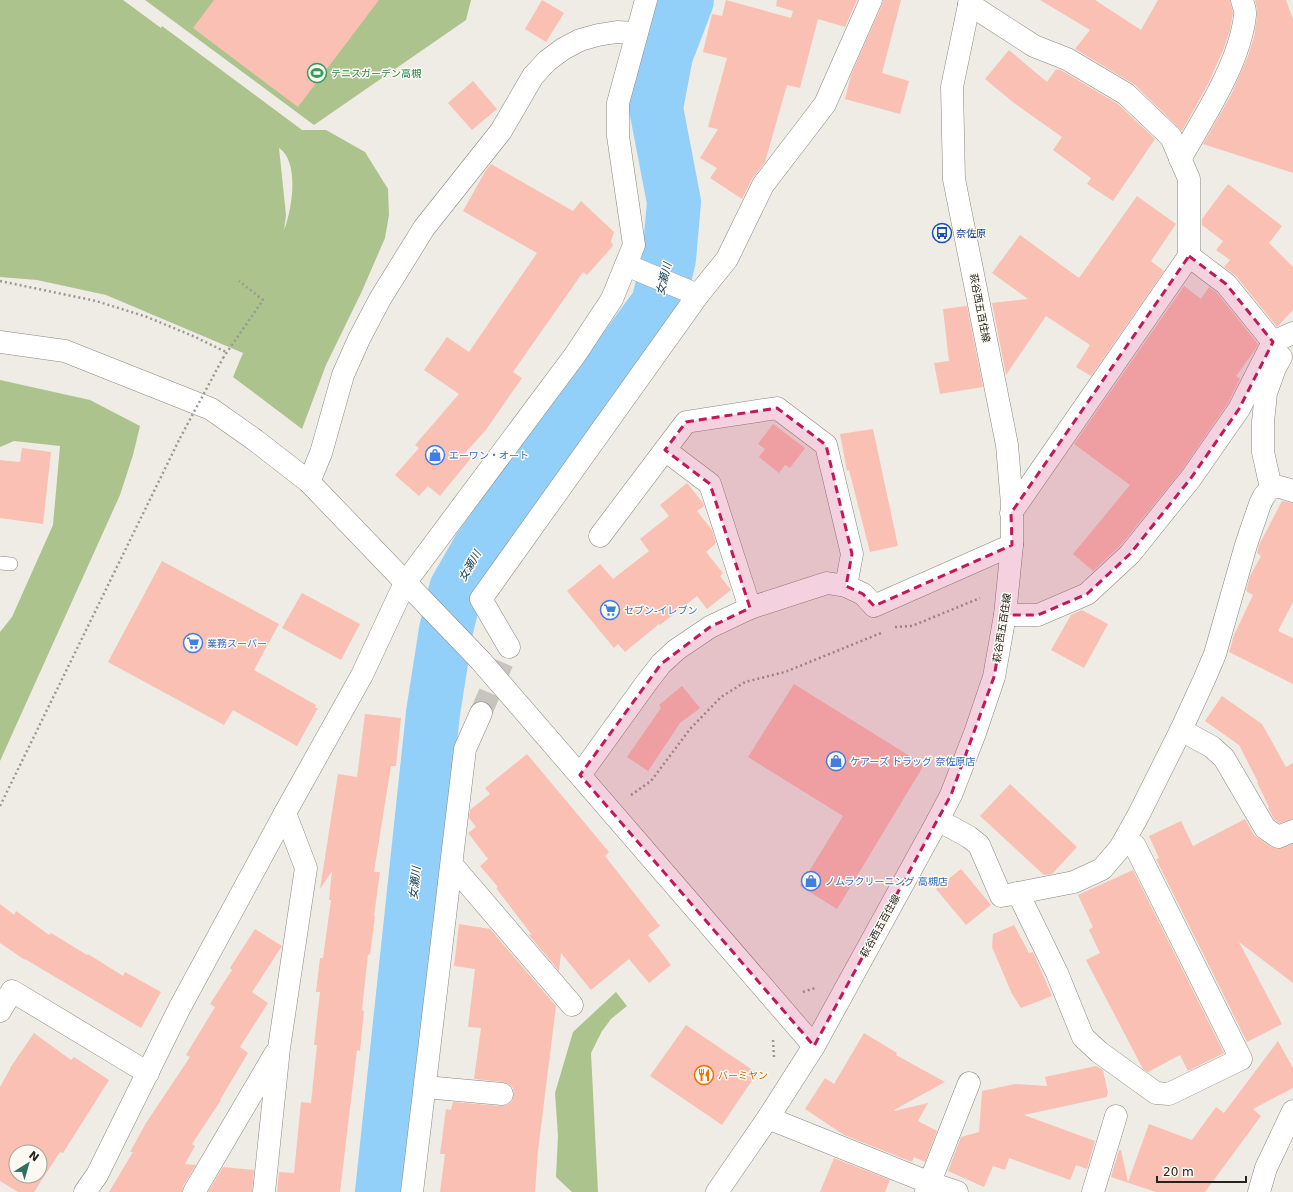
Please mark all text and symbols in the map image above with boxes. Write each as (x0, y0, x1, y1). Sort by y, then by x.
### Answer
sports icon: テニスガーデン高槻 (306, 62, 328, 84)
place label: テニスガーデン高槻 (331, 68, 422, 79)
bus stop icon: 奈佐原 (931, 222, 953, 244)
place label: 奈佐原 (956, 228, 986, 239)
water label: 女瀬川 (654, 260, 675, 297)
street label: 萩谷西五百住線 (968, 273, 992, 343)
shop icon: エーワン・オート (424, 444, 446, 466)
place label: エーワン・オート (449, 450, 529, 461)
water label: 女瀬川 (456, 548, 484, 584)
street label: 萩谷西五百住線 (991, 593, 1013, 663)
supermarket icon: セブン-イレブン (599, 599, 621, 621)
place label: セブン-イレブン (624, 605, 698, 616)
supermarket icon: 業務スーパー (182, 632, 204, 654)
place label: 業務スーパー (207, 638, 267, 649)
shop icon: ケアーズ ドラッグ 奈佐原店 (825, 750, 847, 772)
place label: ケアーズ ドラッグ 奈佐原店 (850, 756, 975, 767)
water label: 女瀬川 (407, 865, 423, 900)
shop icon: ノムラクリーニング 高槻店 (800, 870, 822, 892)
place label: ノムラクリーニング 高槻店 (825, 876, 948, 887)
street label: 萩谷西五百住線 (858, 893, 902, 959)
restaurant icon: バーミヤン (693, 1064, 715, 1086)
place label: バーミヤン (718, 1070, 768, 1081)
north arrow (8, 1144, 48, 1184)
text: N (26, 1148, 41, 1164)
scale bar (1157, 1158, 1246, 1184)
text: 20 m (1163, 1165, 1194, 1179)

